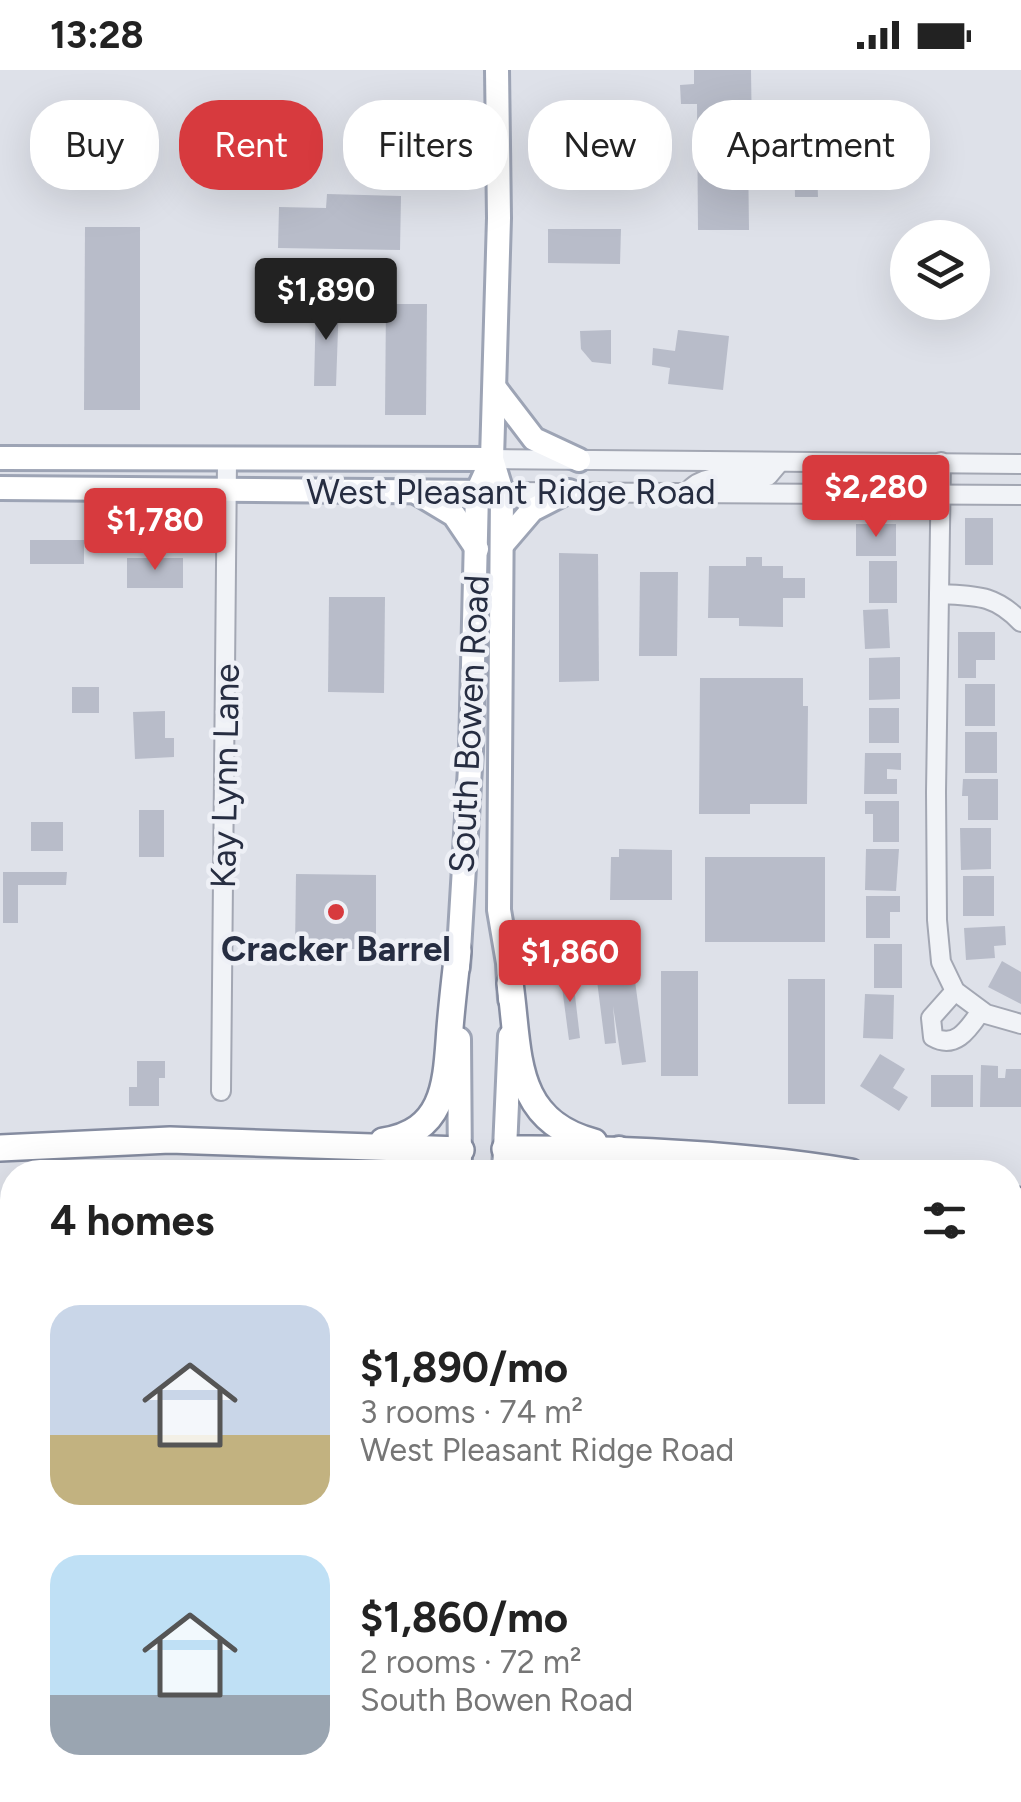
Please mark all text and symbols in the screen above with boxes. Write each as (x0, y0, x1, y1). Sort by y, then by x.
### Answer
text: 13:28 (50, 12, 144, 58)
chip: Buy (30, 100, 159, 190)
chip: Rent (179, 100, 323, 190)
chip: Filters (343, 100, 508, 190)
chip: New (528, 100, 672, 190)
chip: Apartment (692, 100, 930, 190)
map controls (890, 220, 990, 320)
button: layers (890, 220, 990, 320)
pin: $1,890 (245, 258, 407, 343)
text: $1,890 (277, 271, 375, 309)
pin: $2,280 (795, 455, 957, 540)
text: $2,280 (824, 468, 928, 506)
street label: West Pleasant Ridge Road (306, 471, 716, 513)
pin: $1,780 (74, 488, 236, 573)
text: $1,780 (106, 501, 204, 539)
street label: South Bowen Road (440, 574, 498, 874)
street label: Kay Lynn Lane (202, 663, 248, 889)
marker: Cracker Barrel (325, 901, 347, 923)
pin: $1,860 (489, 920, 651, 1005)
place label: Cracker Barrel (221, 928, 451, 970)
text: $1,860 (521, 933, 619, 971)
icon: filters (917, 1193, 972, 1248)
text: 4 homes (50, 1195, 214, 1246)
text: $1,890/mo (360, 1342, 568, 1393)
icon: home (130, 1345, 250, 1465)
text: 3 rooms · 74 m² (360, 1393, 583, 1431)
text: West Pleasant Ridge Road (360, 1431, 734, 1469)
text: $1,860/mo (360, 1592, 568, 1643)
icon: home (130, 1595, 250, 1715)
text: 2 rooms · 72 m² (360, 1643, 582, 1681)
text: South Bowen Road (360, 1681, 633, 1719)

